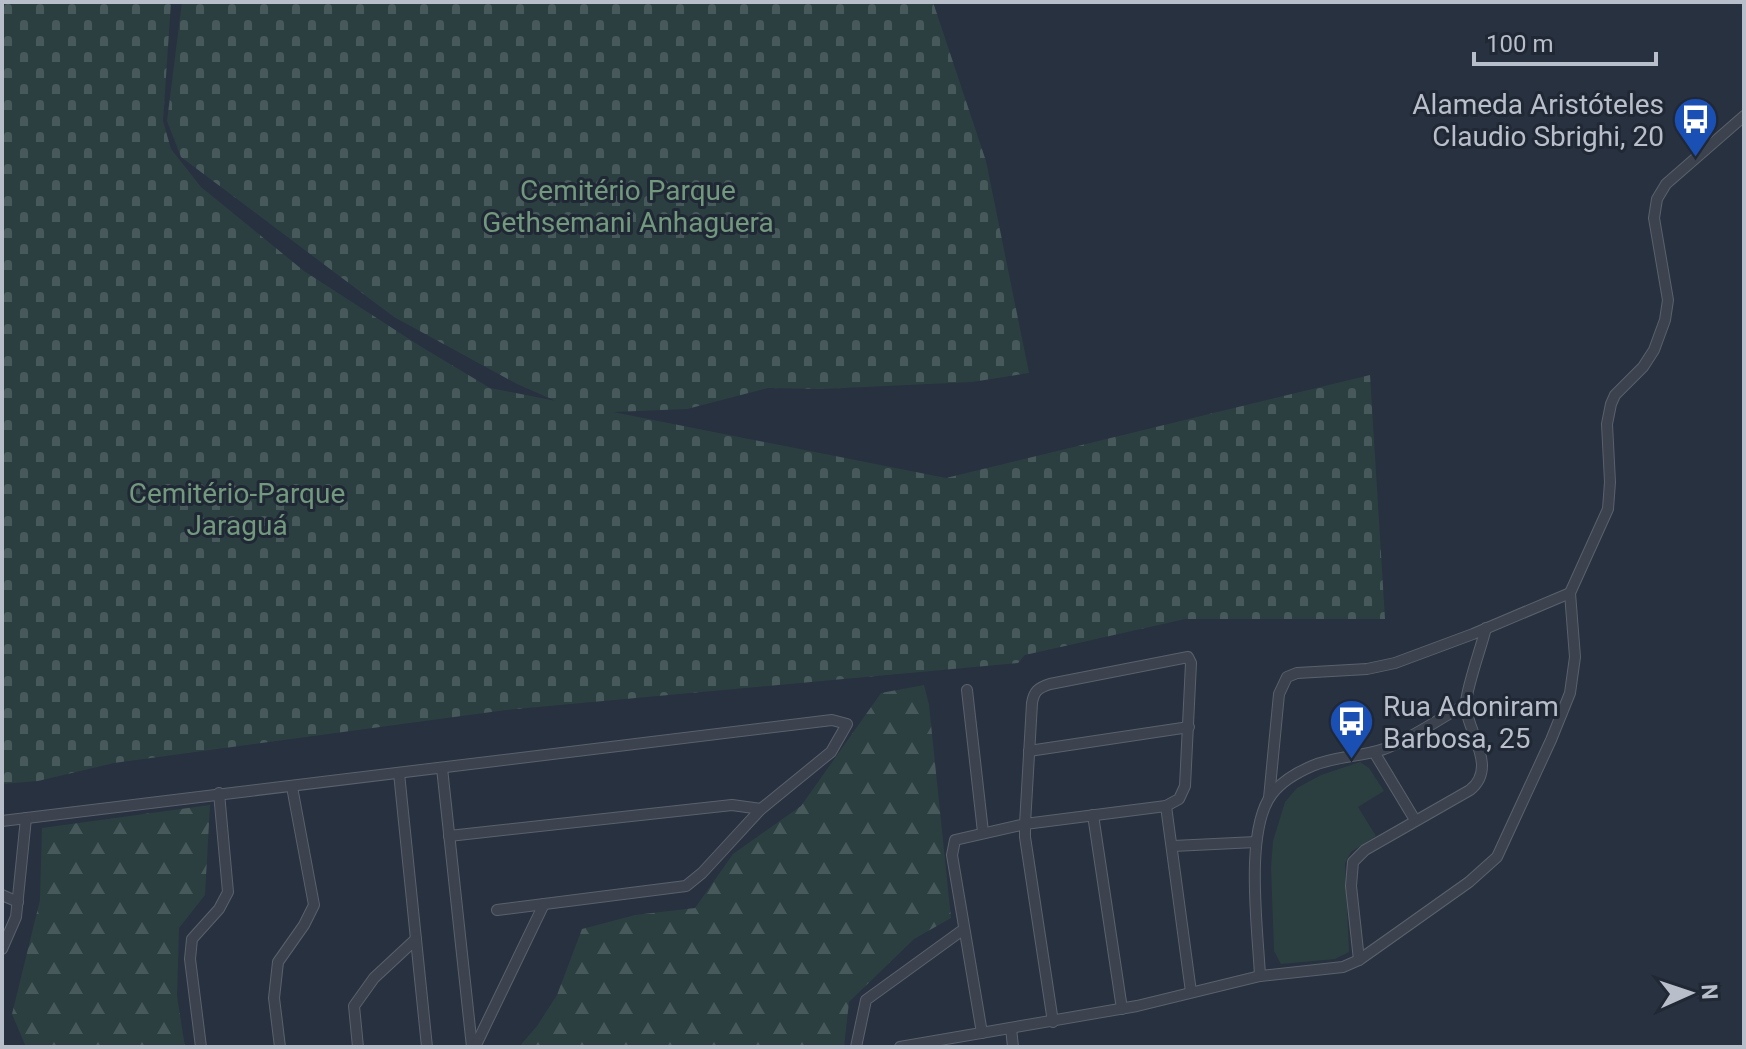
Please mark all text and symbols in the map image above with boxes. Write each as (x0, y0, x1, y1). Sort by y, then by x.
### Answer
scale bar (1474, 16, 1656, 66)
text: 100 m (1486, 30, 1553, 58)
place label: Alameda Aristóteles Claudio Sbrighi, 20 (1412, 88, 1664, 153)
bus stop icon: Alameda Aristóteles Claudio Sbrighi, 20 (1671, 96, 1719, 159)
park label: Cemitério Parque Gethsemani Anhaguera (482, 174, 774, 239)
park label: Cemitério-Parque Jaraguá (129, 477, 345, 542)
place label: Rua Adoniram Barbosa, 25 (1383, 690, 1559, 755)
bus stop icon: Rua Adoniram Barbosa, 25 (1328, 698, 1376, 761)
north arrow (1650, 953, 1730, 1033)
text: N (1697, 984, 1722, 1000)

